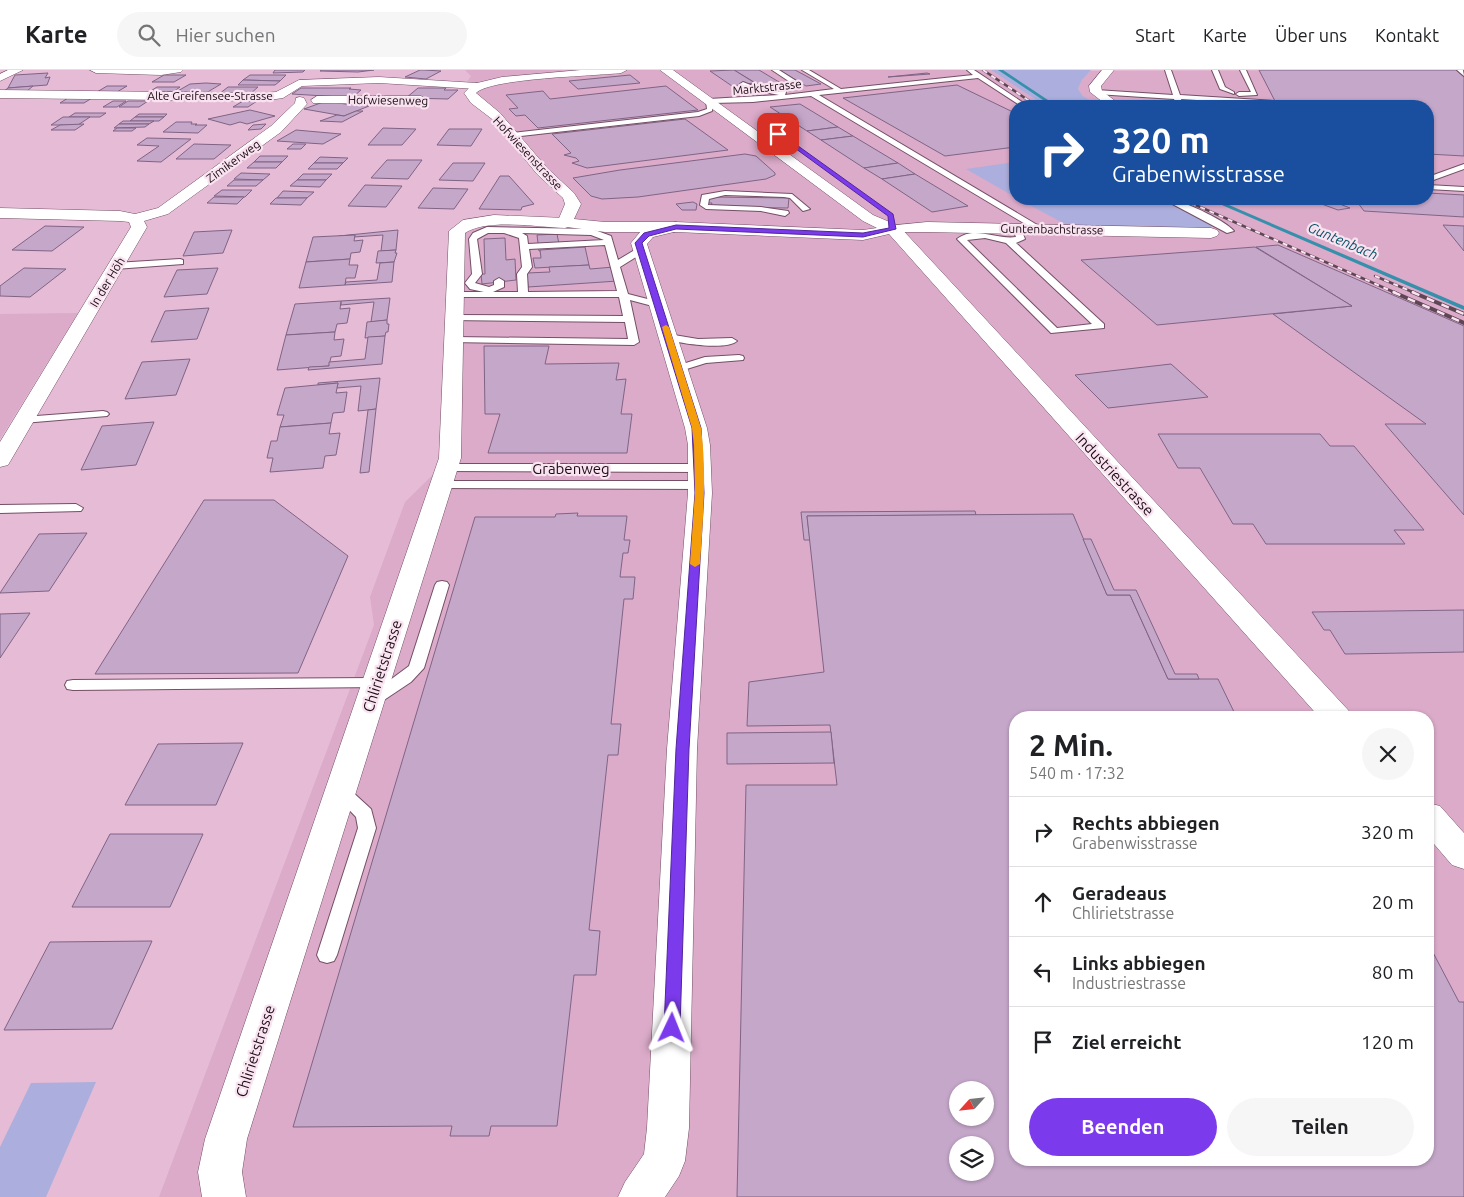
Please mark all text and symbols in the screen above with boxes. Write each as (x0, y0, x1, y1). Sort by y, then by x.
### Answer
search box (117, 12, 467, 57)
text: Karte (25, 21, 87, 48)
icon: search (135, 21, 163, 49)
text: Hier suchen (175, 24, 276, 46)
text: Start (1135, 25, 1175, 45)
text: Karte (1203, 25, 1247, 45)
text: Über uns (1275, 25, 1347, 45)
text: Kontakt (1375, 25, 1439, 45)
street label: Marktstrasse (732, 77, 802, 97)
street label: Alte Greifensee-Strasse (147, 89, 273, 102)
street label: Hofwiesenweg (348, 93, 428, 107)
pin (757, 113, 799, 155)
street label: Hofwiesenstrasse (491, 114, 565, 192)
icon: arrive (764, 120, 792, 148)
icon: right (1029, 120, 1094, 185)
text: 320 m (1112, 120, 1210, 160)
street label: Zimikerweg (204, 137, 262, 185)
text: Grabenwisstrasse (1112, 161, 1285, 186)
water label: Guntenbach (1306, 219, 1380, 263)
street label: Guntenbachstrasse (1000, 222, 1104, 236)
street label: In der Höh (87, 255, 127, 309)
street label: Industriestrasse (1072, 429, 1158, 519)
street label: Grabenweg (532, 460, 610, 477)
street label: Chlirietstrasse (359, 618, 405, 714)
text: 2 Min. (1029, 728, 1113, 762)
button: close (1362, 728, 1414, 780)
text: 540 m · 17:32 (1029, 764, 1125, 782)
text: Rechts abbiegen (1072, 812, 1220, 834)
icon: right (1029, 818, 1057, 846)
text: 320 m (1361, 821, 1414, 843)
text: Grabenwisstrasse (1072, 834, 1198, 852)
text: Geradeaus (1072, 882, 1167, 904)
icon: ahead (1029, 888, 1057, 916)
text: 20 m (1372, 891, 1414, 913)
text: Chlirietstrasse (1072, 904, 1174, 922)
text: Links abbiegen (1072, 952, 1206, 974)
icon: left (1029, 958, 1057, 986)
text: 80 m (1372, 961, 1414, 983)
text: Industriestrasse (1072, 974, 1186, 992)
position arrow (645, 1001, 697, 1053)
street label: Chlirietstrasse (232, 1003, 278, 1099)
icon: arrive (1029, 1028, 1057, 1056)
text: Ziel erreicht (1072, 1031, 1181, 1053)
text: 120 m (1361, 1031, 1414, 1053)
north arrow (949, 1081, 994, 1126)
map controls (949, 1081, 994, 1181)
button: Beenden (1029, 1098, 1217, 1156)
button: Teilen (1227, 1098, 1414, 1156)
button: layers (949, 1136, 994, 1181)

